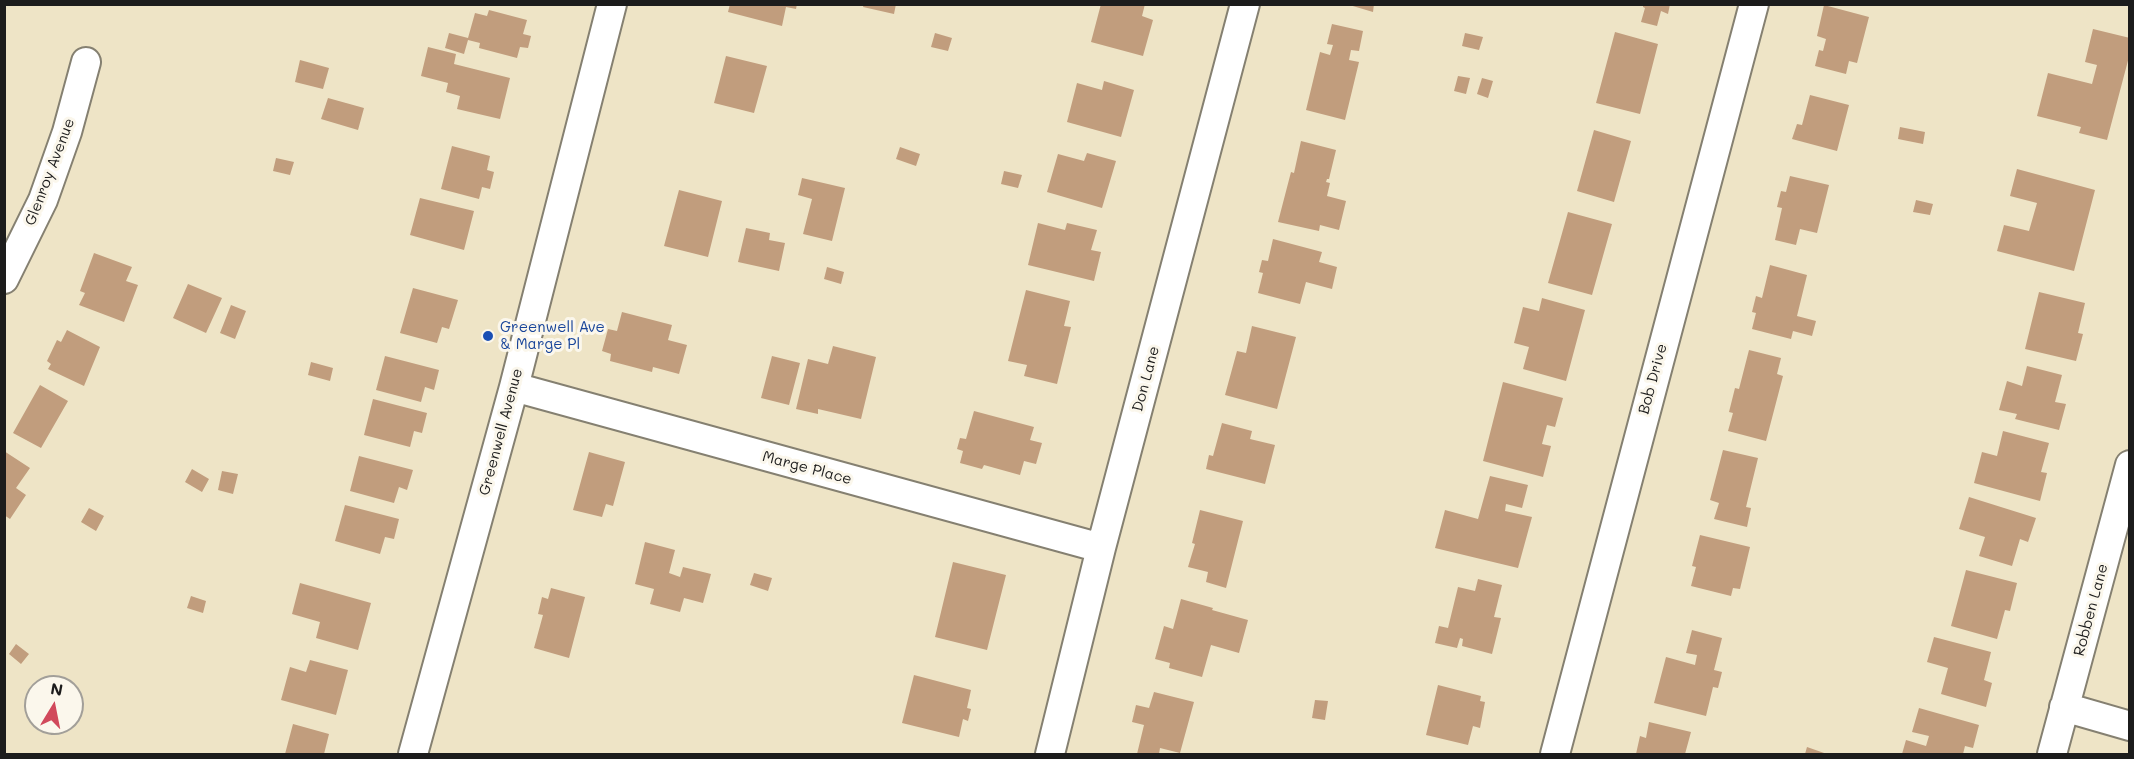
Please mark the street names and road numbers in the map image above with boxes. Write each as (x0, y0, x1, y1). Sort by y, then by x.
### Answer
street label: Glenroy Avenue (21, 116, 79, 228)
street label: Bob Drive (1635, 342, 1671, 416)
street label: Don Lane (1129, 344, 1163, 414)
street label: Greenwell Avenue (475, 367, 527, 497)
street label: Marge Place (760, 447, 854, 489)
street label: Robben Lane (2070, 562, 2112, 658)

